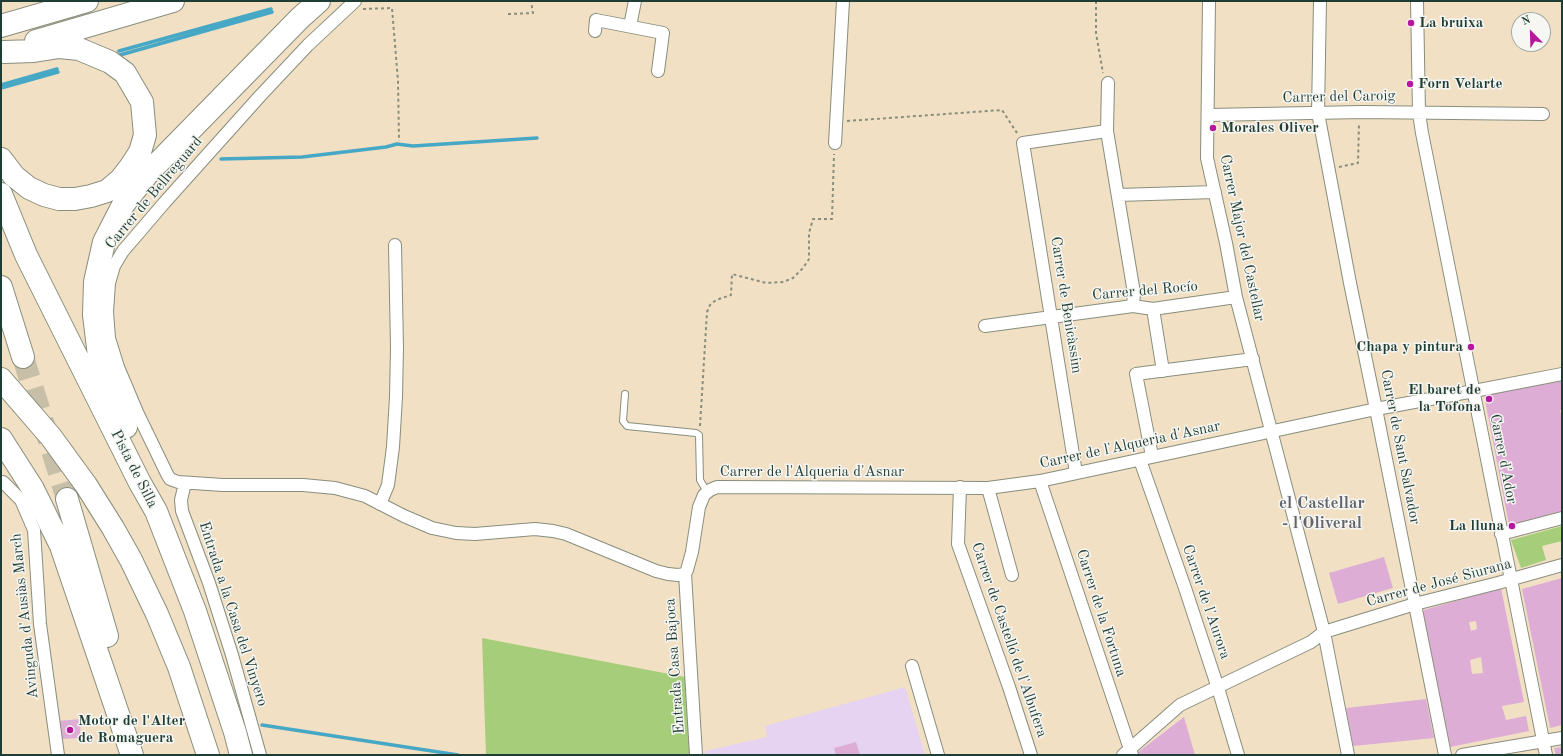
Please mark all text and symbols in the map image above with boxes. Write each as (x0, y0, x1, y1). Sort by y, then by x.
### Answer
north arrow (1511, 12, 1551, 52)
place label: La bruixa (1419, 14, 1483, 32)
text: N (1520, 15, 1533, 28)
marker: La bruixa (1406, 18, 1416, 28)
place label: Forn Velarte (1418, 75, 1503, 93)
marker: Forn Velarte (1405, 79, 1415, 89)
street label: Carrer del Caroig (1282, 87, 1396, 107)
place label: Morales Oliver (1221, 119, 1319, 137)
marker: Morales Oliver (1208, 123, 1218, 133)
street label: Carrer de Bellreguard (102, 133, 206, 253)
street label: Carrer Major del Castellar (1215, 153, 1269, 323)
street label: Carrer de Benicàssim (1046, 235, 1086, 375)
street label: Carrer del Rocío (1091, 277, 1199, 305)
place label: Chapa y pintura (1356, 338, 1463, 356)
marker: Chapa y pintura (1466, 342, 1476, 352)
street label: Carrer de Sant Salvador (1376, 368, 1424, 526)
place label: El baret de la Tofona (1408, 381, 1481, 416)
marker: El baret de la Tofona (1484, 394, 1494, 404)
street label: Carrer d'Ador (1485, 412, 1521, 506)
street label: Carrer de l'Alqueria d'Asnar (1038, 417, 1222, 473)
street label: Pista de Silla (107, 427, 161, 511)
street label: Carrer de l'Alqueria d'Asnar (720, 463, 904, 481)
district label: el Castellar - l'Oliveral (1279, 494, 1365, 534)
place label: La lluna (1449, 517, 1504, 535)
street label: Entrada a la Casa del Vinyero (195, 519, 271, 709)
marker: La lluna (1507, 521, 1517, 531)
street label: Avinguda d'Ausiàs March (7, 532, 43, 700)
street label: Carrer de Castelló de l'Albufera (967, 540, 1051, 740)
street label: Carrer de l'Aurora (1178, 542, 1234, 662)
street label: Carrer de la Fortuna (1072, 547, 1130, 679)
street label: Carrer de José Siurana (1364, 555, 1514, 611)
street label: Entrada Casa Bajoca (661, 597, 689, 735)
place label: Motor de l'Alter de Romaguera (78, 712, 185, 747)
marker: Motor de l'Alter de Romaguera (65, 725, 75, 735)

